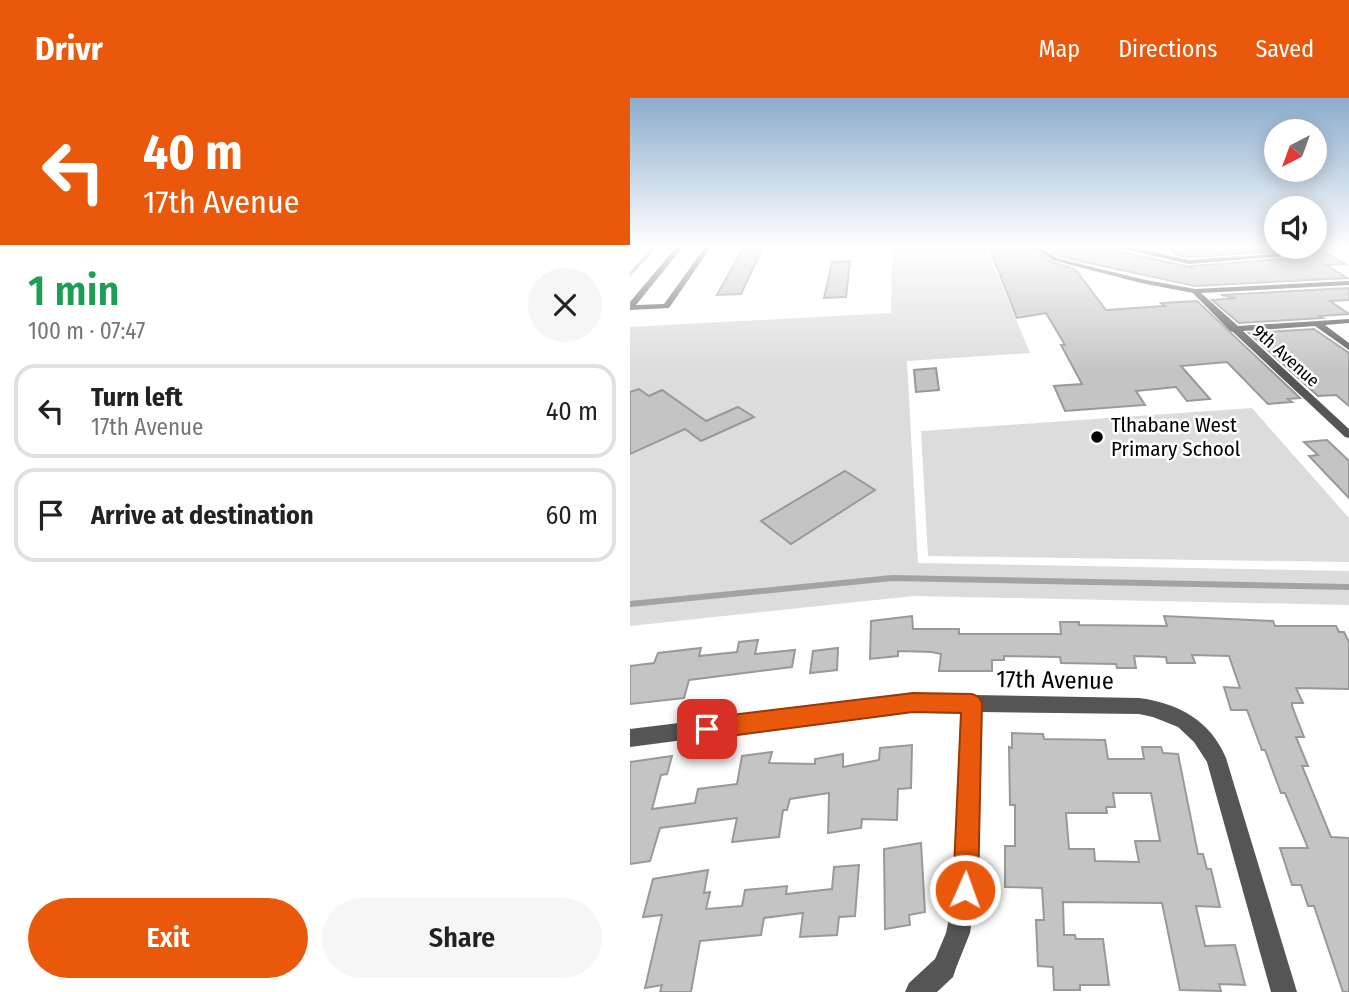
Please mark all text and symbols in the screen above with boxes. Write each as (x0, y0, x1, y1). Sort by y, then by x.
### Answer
text: Drivr (35, 29, 103, 69)
text: Map (1039, 35, 1080, 63)
text: Directions (1118, 35, 1217, 63)
text: Saved (1255, 35, 1314, 63)
north arrow (1264, 119, 1326, 182)
map controls (1264, 119, 1327, 259)
text: 40 m (143, 123, 243, 182)
icon: left (28, 126, 119, 217)
text: 17th Avenue (143, 183, 299, 221)
button: sound (1264, 196, 1327, 259)
text: 1 min (28, 266, 119, 316)
button: close (528, 268, 602, 342)
text: 100 m · 07:47 (28, 317, 145, 345)
street label: 9th Avenue (1248, 320, 1324, 392)
text: Turn left (91, 382, 183, 413)
icon: left (32, 392, 70, 430)
text: 40 m (546, 396, 598, 427)
place label: Tlhabane West Primary School (1111, 412, 1241, 462)
text: 17th Avenue (91, 413, 203, 441)
marker: Tlhabane West Primary School (1089, 429, 1105, 445)
icon: arrive (32, 496, 70, 534)
text: Arrive at destination (91, 500, 314, 531)
text: 60 m (545, 500, 598, 531)
street label: 17th Avenue (996, 665, 1114, 695)
pin (677, 699, 737, 759)
icon: arrive (688, 710, 726, 748)
position arrow (928, 853, 1002, 927)
button: Exit (28, 898, 308, 978)
button: Share (322, 898, 602, 978)

